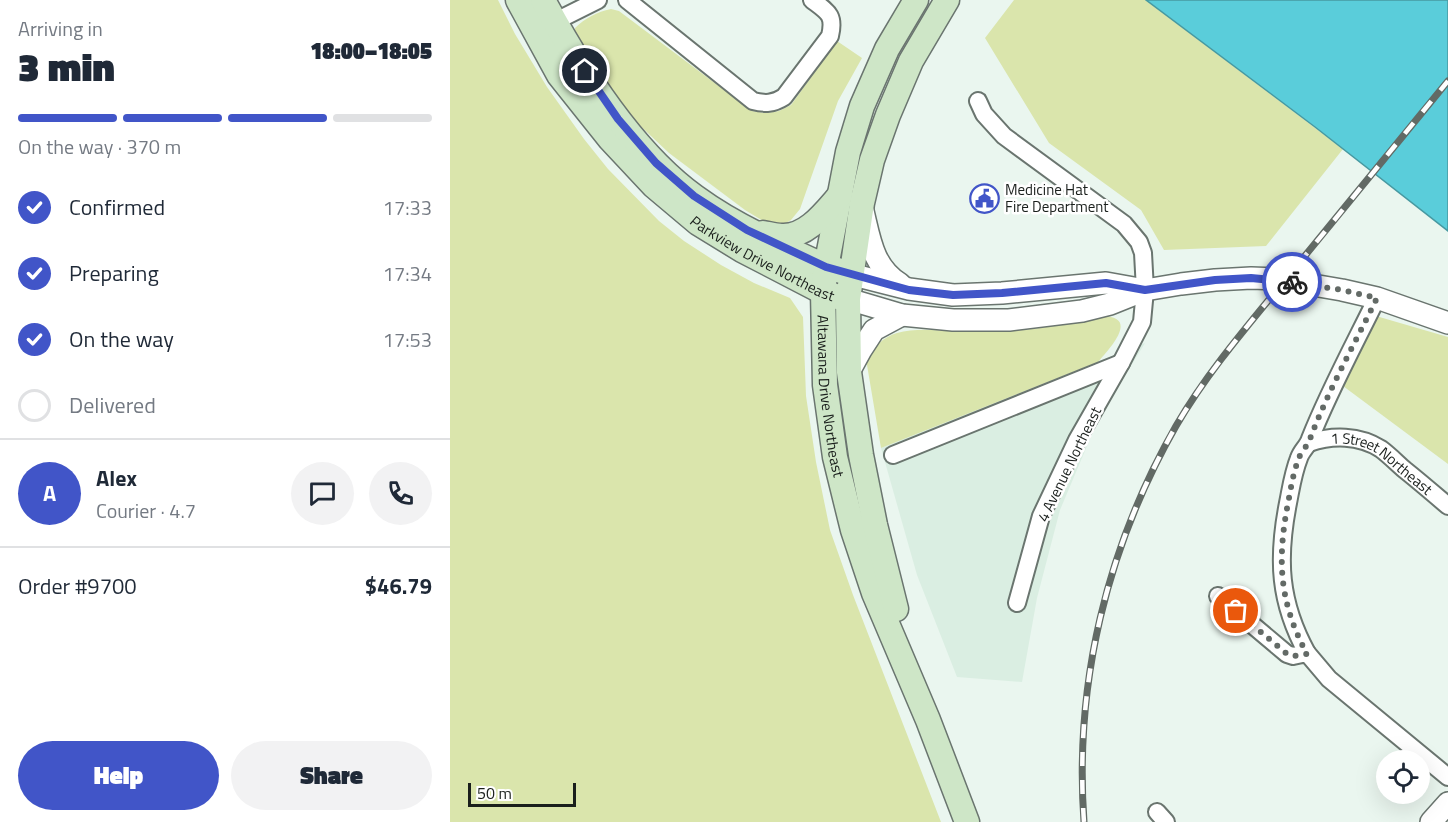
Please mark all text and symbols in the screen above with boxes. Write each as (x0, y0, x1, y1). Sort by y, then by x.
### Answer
text: Arriving in (18, 13, 103, 44)
text: 18:00–18:05 (310, 34, 432, 68)
text: 3 min (18, 37, 115, 96)
pin (559, 45, 610, 96)
icon: home (568, 54, 601, 87)
text: On the way · 370 m (18, 131, 181, 162)
place label: Medicine Hat Fire Department (1005, 178, 1109, 218)
public building icon: Medicine Hat Fire Department (968, 182, 1000, 214)
text: Confirmed (69, 190, 165, 224)
icon: check (18, 191, 51, 224)
text: 17:33 (383, 192, 432, 223)
street label: Parkview Drive Northeast (685, 210, 838, 307)
courier (1262, 252, 1322, 312)
text: Preparing (69, 256, 159, 290)
icon: check (18, 257, 51, 290)
text: 17:34 (383, 258, 432, 289)
icon: bike (1276, 266, 1309, 299)
street label: Altawana Drive Northeast (812, 315, 851, 480)
text: On the way (69, 322, 174, 356)
icon: check (18, 323, 51, 356)
text: 17:53 (383, 324, 432, 355)
text: Delivered (69, 388, 156, 422)
street label: 4 Avenue Northeast (1031, 402, 1107, 526)
street label: 1 Street Northeast (1330, 426, 1439, 500)
text: Alex (96, 461, 137, 495)
button: chat (291, 462, 354, 525)
button: phone (369, 462, 432, 525)
text: A (43, 476, 56, 510)
text: Courier · 4.7 (96, 495, 196, 526)
text: Order #9700 (18, 569, 137, 603)
text: $46.79 (365, 569, 432, 603)
pin (1210, 585, 1261, 636)
icon: bag (1219, 594, 1252, 627)
button: Help (18, 741, 219, 810)
button: Share (231, 741, 432, 810)
map controls (1376, 750, 1430, 804)
button: locate (1376, 750, 1430, 804)
scale bar (468, 780, 576, 808)
text: 50 m (477, 781, 512, 805)

